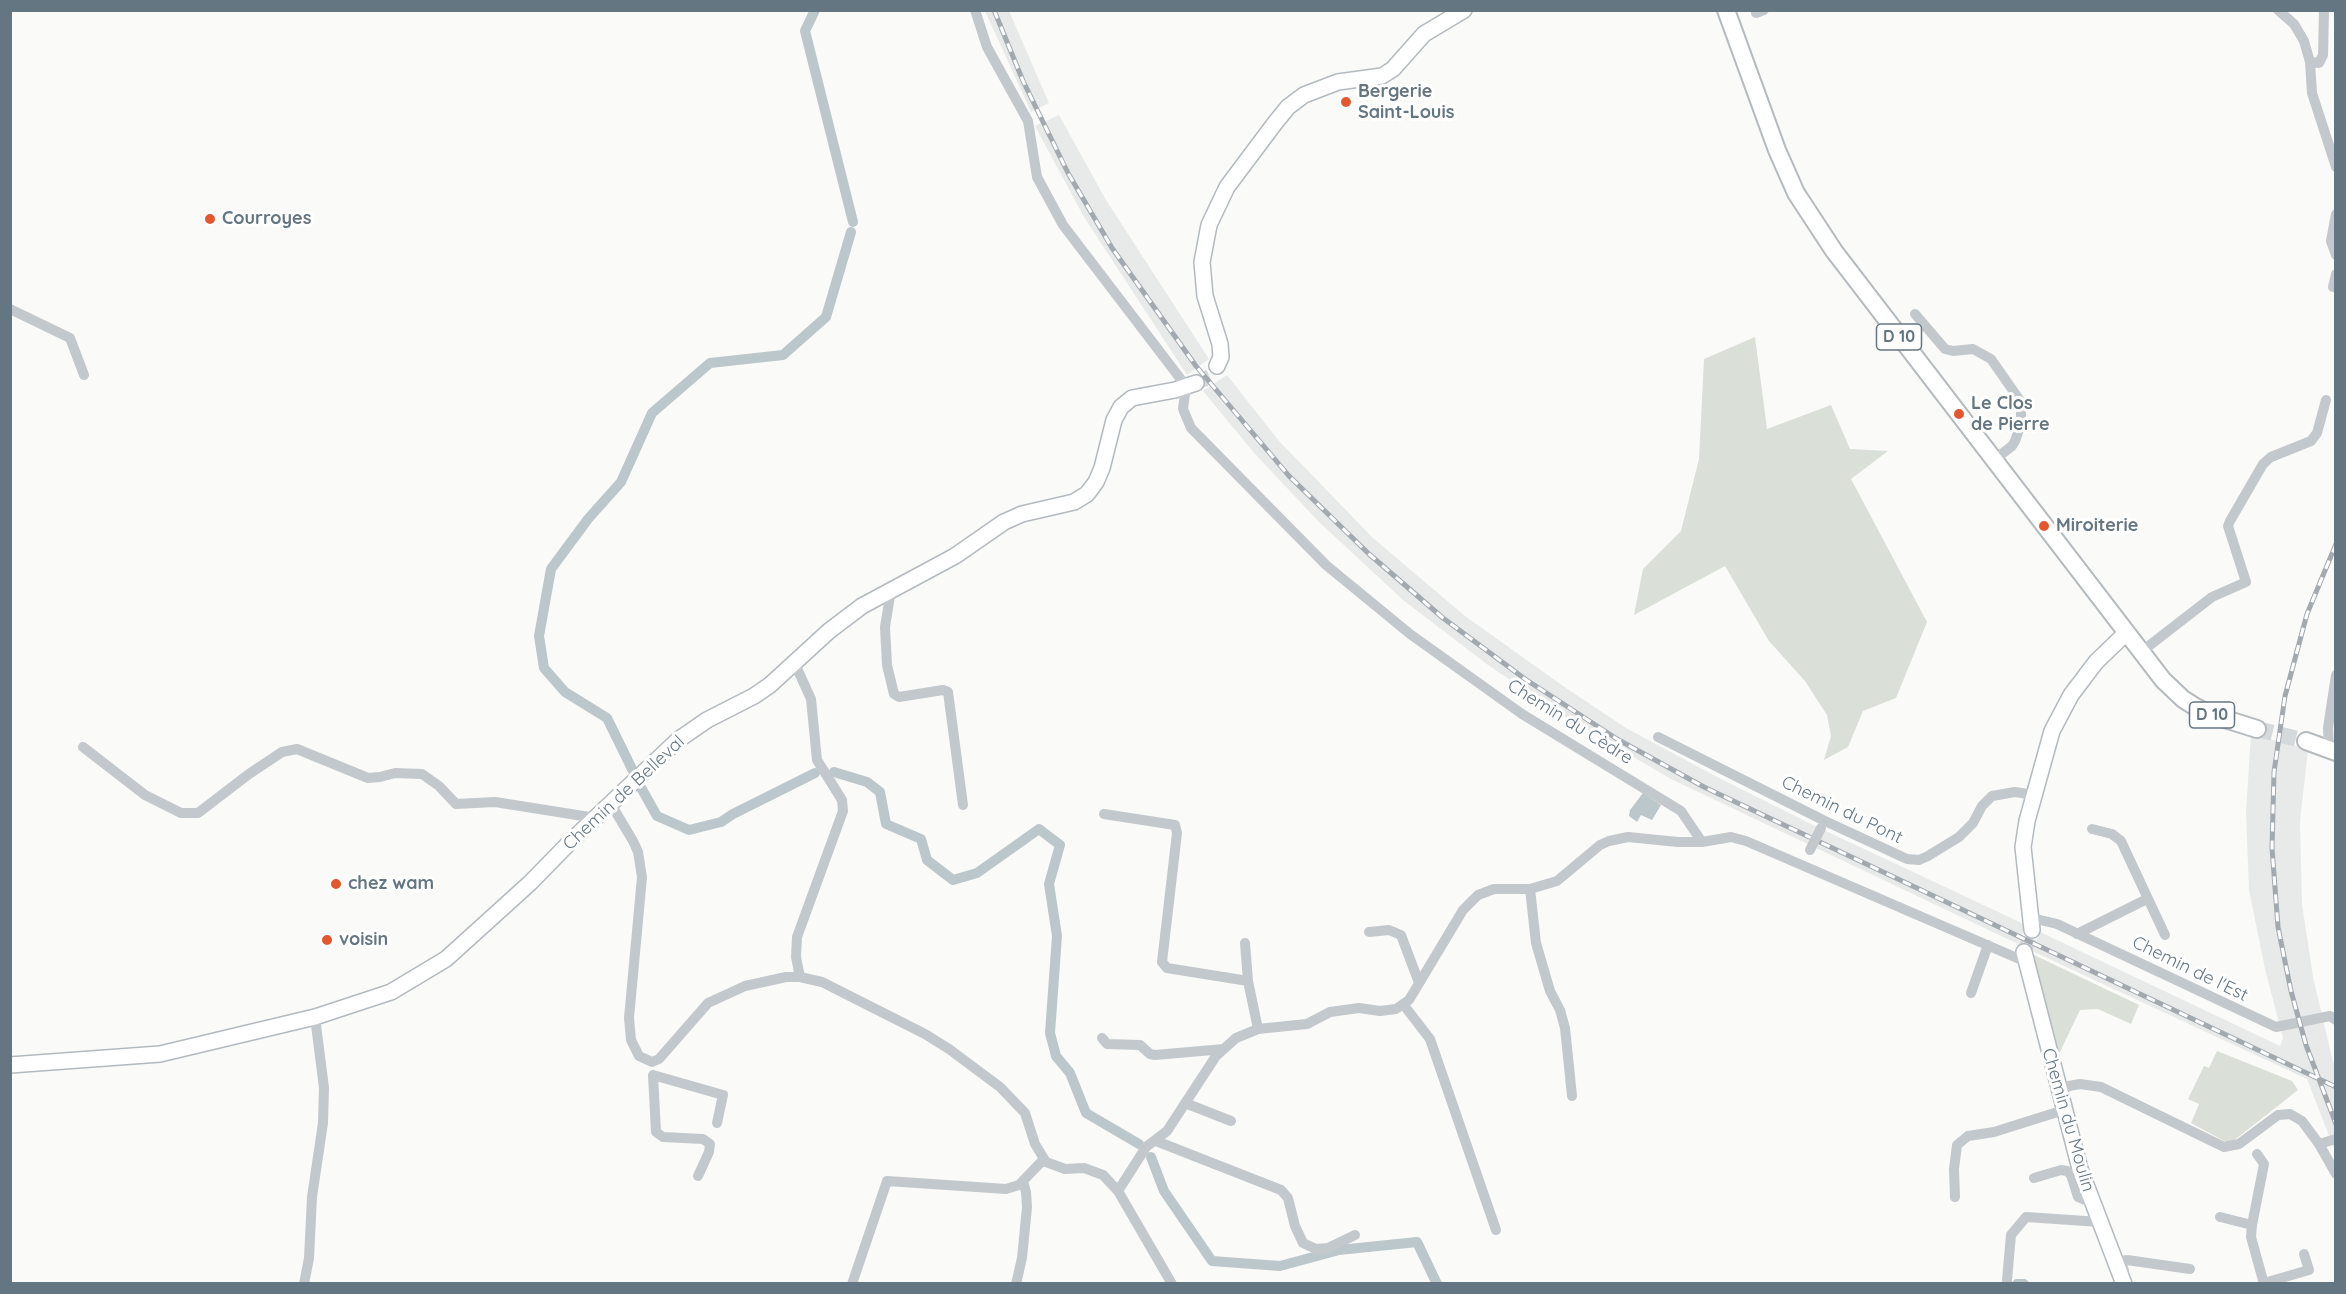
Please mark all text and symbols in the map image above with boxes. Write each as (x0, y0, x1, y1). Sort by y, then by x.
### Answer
place label: Bergerie Saint-Louis (1358, 81, 1454, 124)
marker: Bergerie Saint-Louis (1339, 95, 1353, 109)
place label: Courroyes (222, 208, 311, 230)
marker: Courroyes (203, 212, 217, 226)
road number: D 10 (1876, 324, 1922, 350)
place label: Le Clos de Pierre (1971, 393, 2050, 436)
marker: Le Clos de Pierre (1952, 407, 1966, 421)
place label: Miroiterie (2056, 515, 2138, 537)
marker: Miroiterie (2037, 519, 2051, 533)
street label: Chemin du Cèdre (1503, 675, 1637, 769)
road number: D 10 (2190, 702, 2234, 728)
street label: Chemin de Belleval (559, 731, 689, 855)
street label: Chemin du Pont (1778, 771, 1906, 849)
place label: chez wam (348, 873, 434, 895)
marker: chez wam (329, 877, 343, 891)
place label: voisin (339, 929, 388, 951)
street label: Chemin de l'Est (2129, 932, 2251, 1006)
marker: voisin (320, 933, 334, 947)
street label: Chemin du Moulin (2037, 1046, 2099, 1194)

